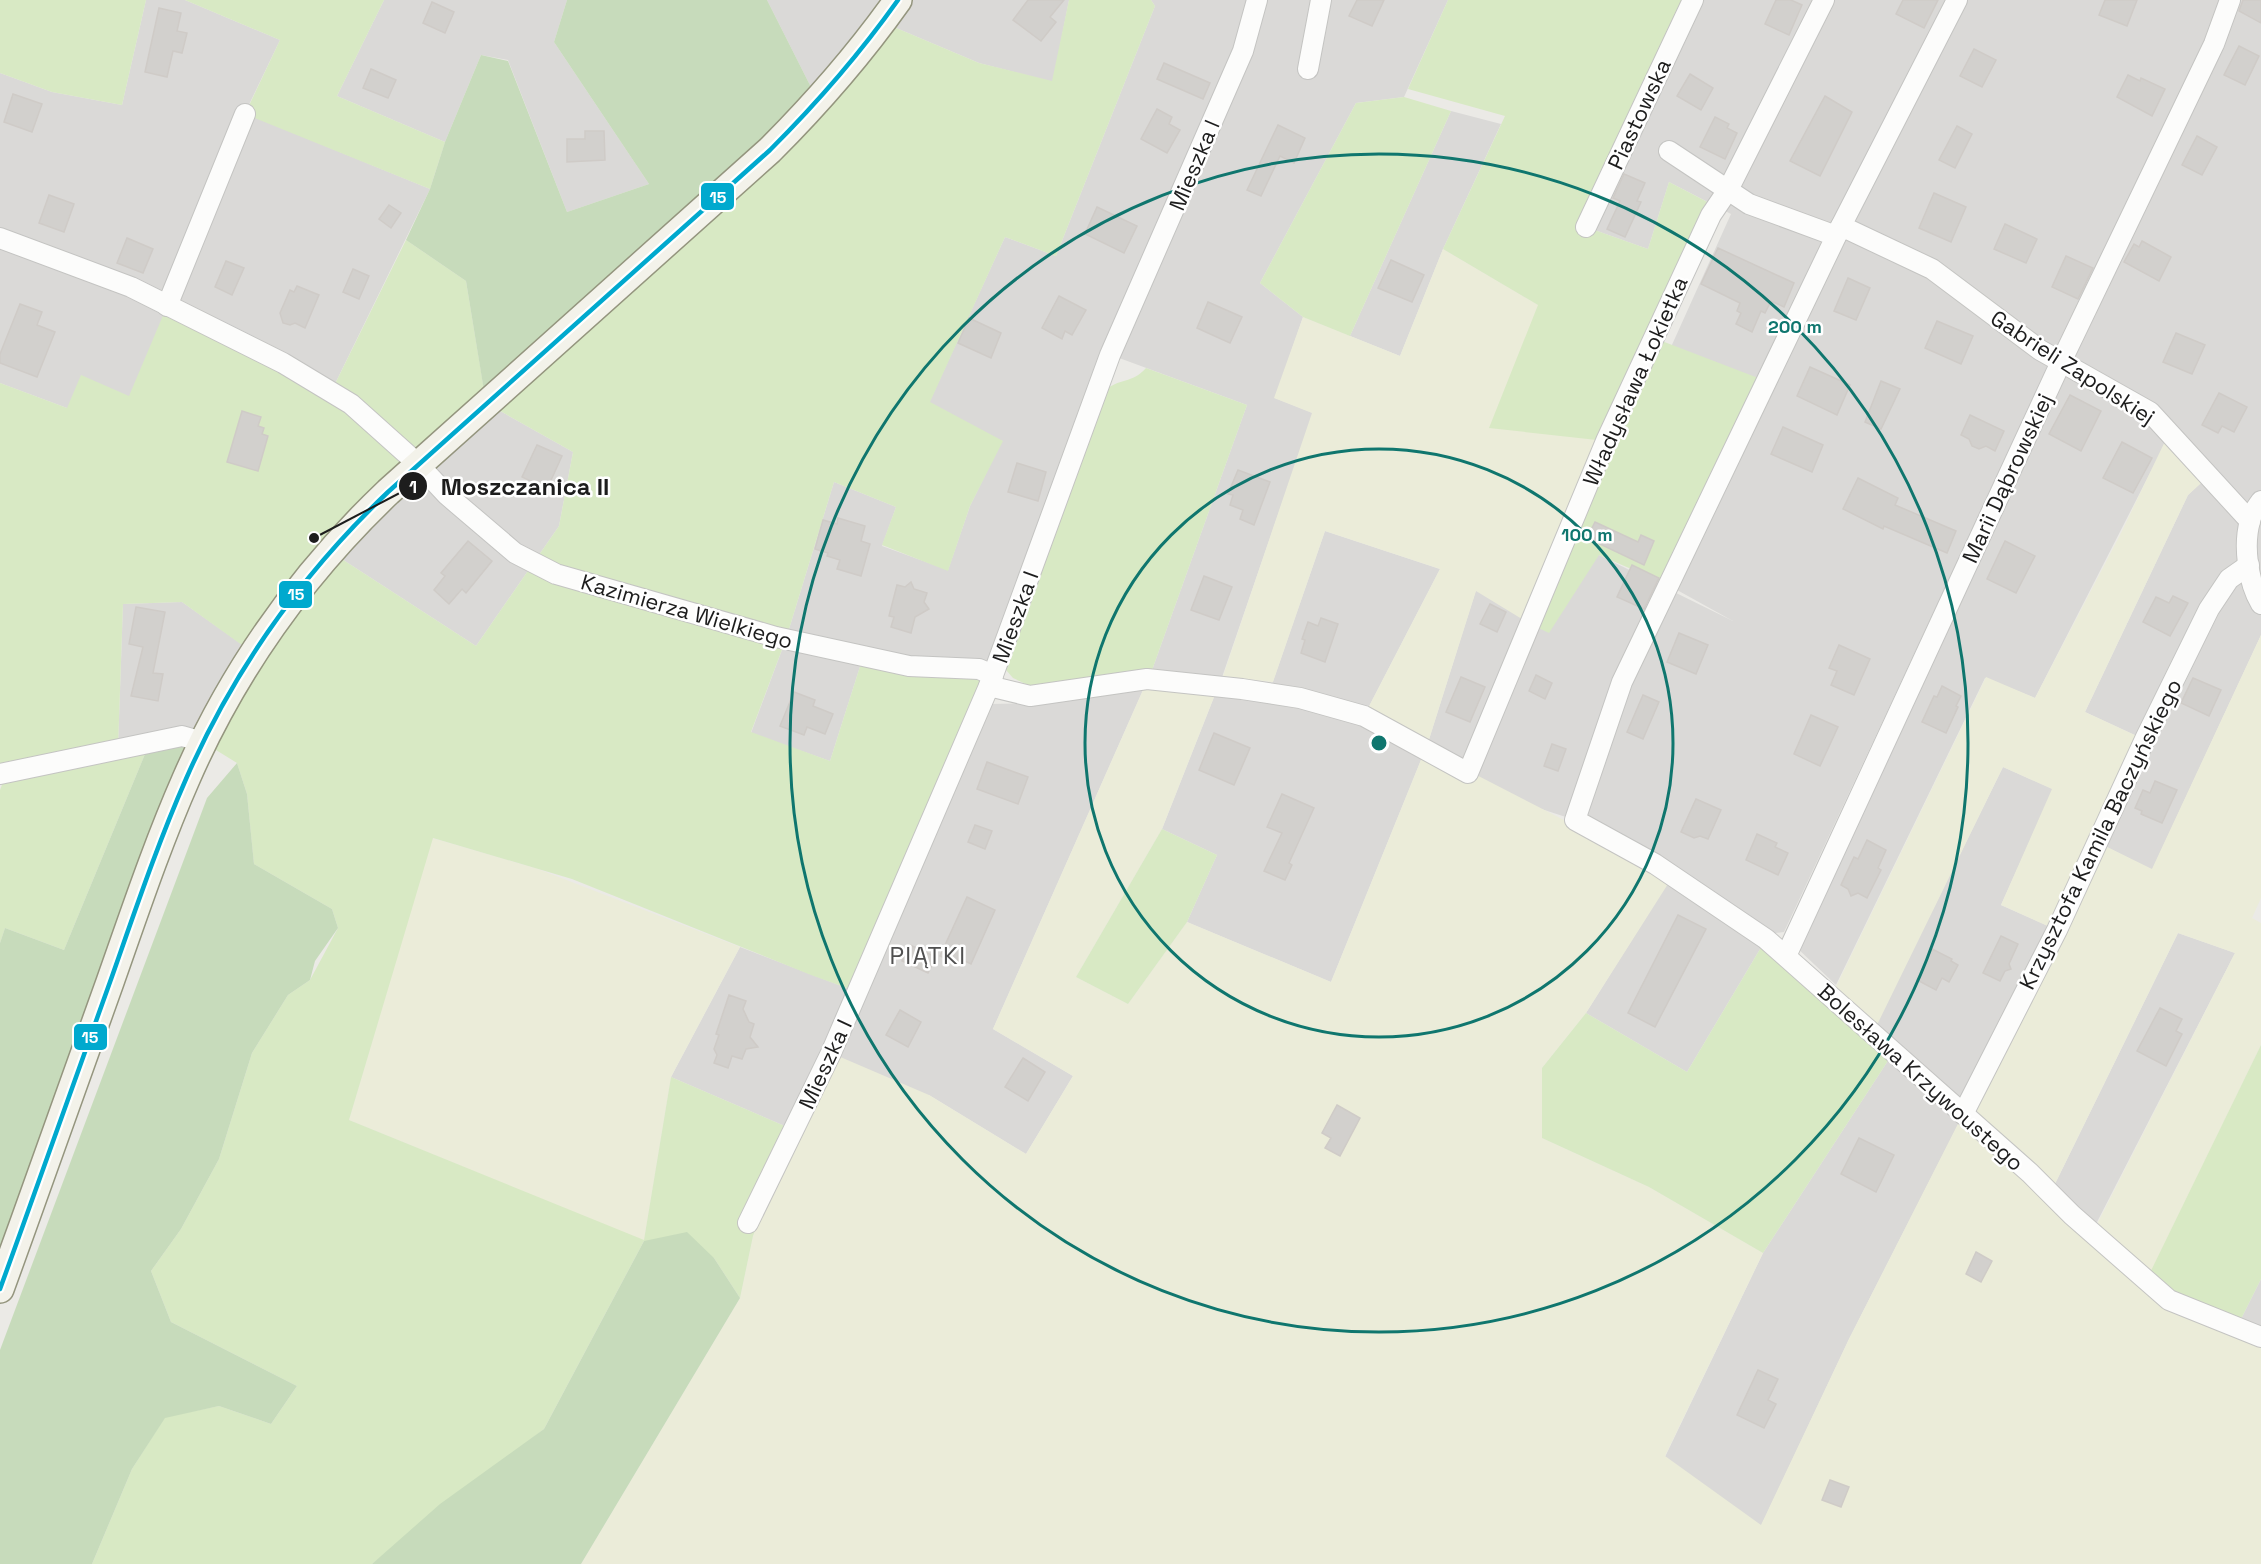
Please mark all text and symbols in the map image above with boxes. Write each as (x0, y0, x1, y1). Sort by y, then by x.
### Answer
street label: Piastowska (1601, 54, 1677, 174)
street label: Mieszka I (1162, 115, 1226, 215)
line badge: 15 (700, 182, 735, 211)
text: 15 (710, 187, 727, 208)
street label: Władysława Łokietka (1576, 272, 1694, 490)
street label: Gabrieli Zapolskiej (1986, 303, 2160, 431)
text: 200 m (1768, 315, 1822, 338)
street label: Marii Dąbrowskiej (1955, 389, 2059, 567)
callout: Moszczanica II (398, 465, 621, 507)
text: Moszczanica II (441, 471, 609, 502)
text: 1 (409, 475, 417, 498)
text: 100 m (1561, 523, 1613, 546)
street label: Kazimierza Wielkiego (578, 567, 796, 655)
street label: Mieszka I (985, 567, 1045, 667)
line badge: 15 (278, 580, 313, 609)
text: 15 (288, 584, 305, 605)
street label: Krzysztofa Kamila Baczyńskiego (2012, 674, 2188, 994)
centre of rings (1369, 733, 1389, 753)
district label: PIĄTKI (889, 940, 967, 971)
street label: Bolesława Krzywoustego (1812, 977, 2030, 1177)
street label: Mieszka I (792, 1015, 858, 1113)
line badge: 15 (73, 1023, 108, 1051)
text: 15 (82, 1027, 99, 1048)

